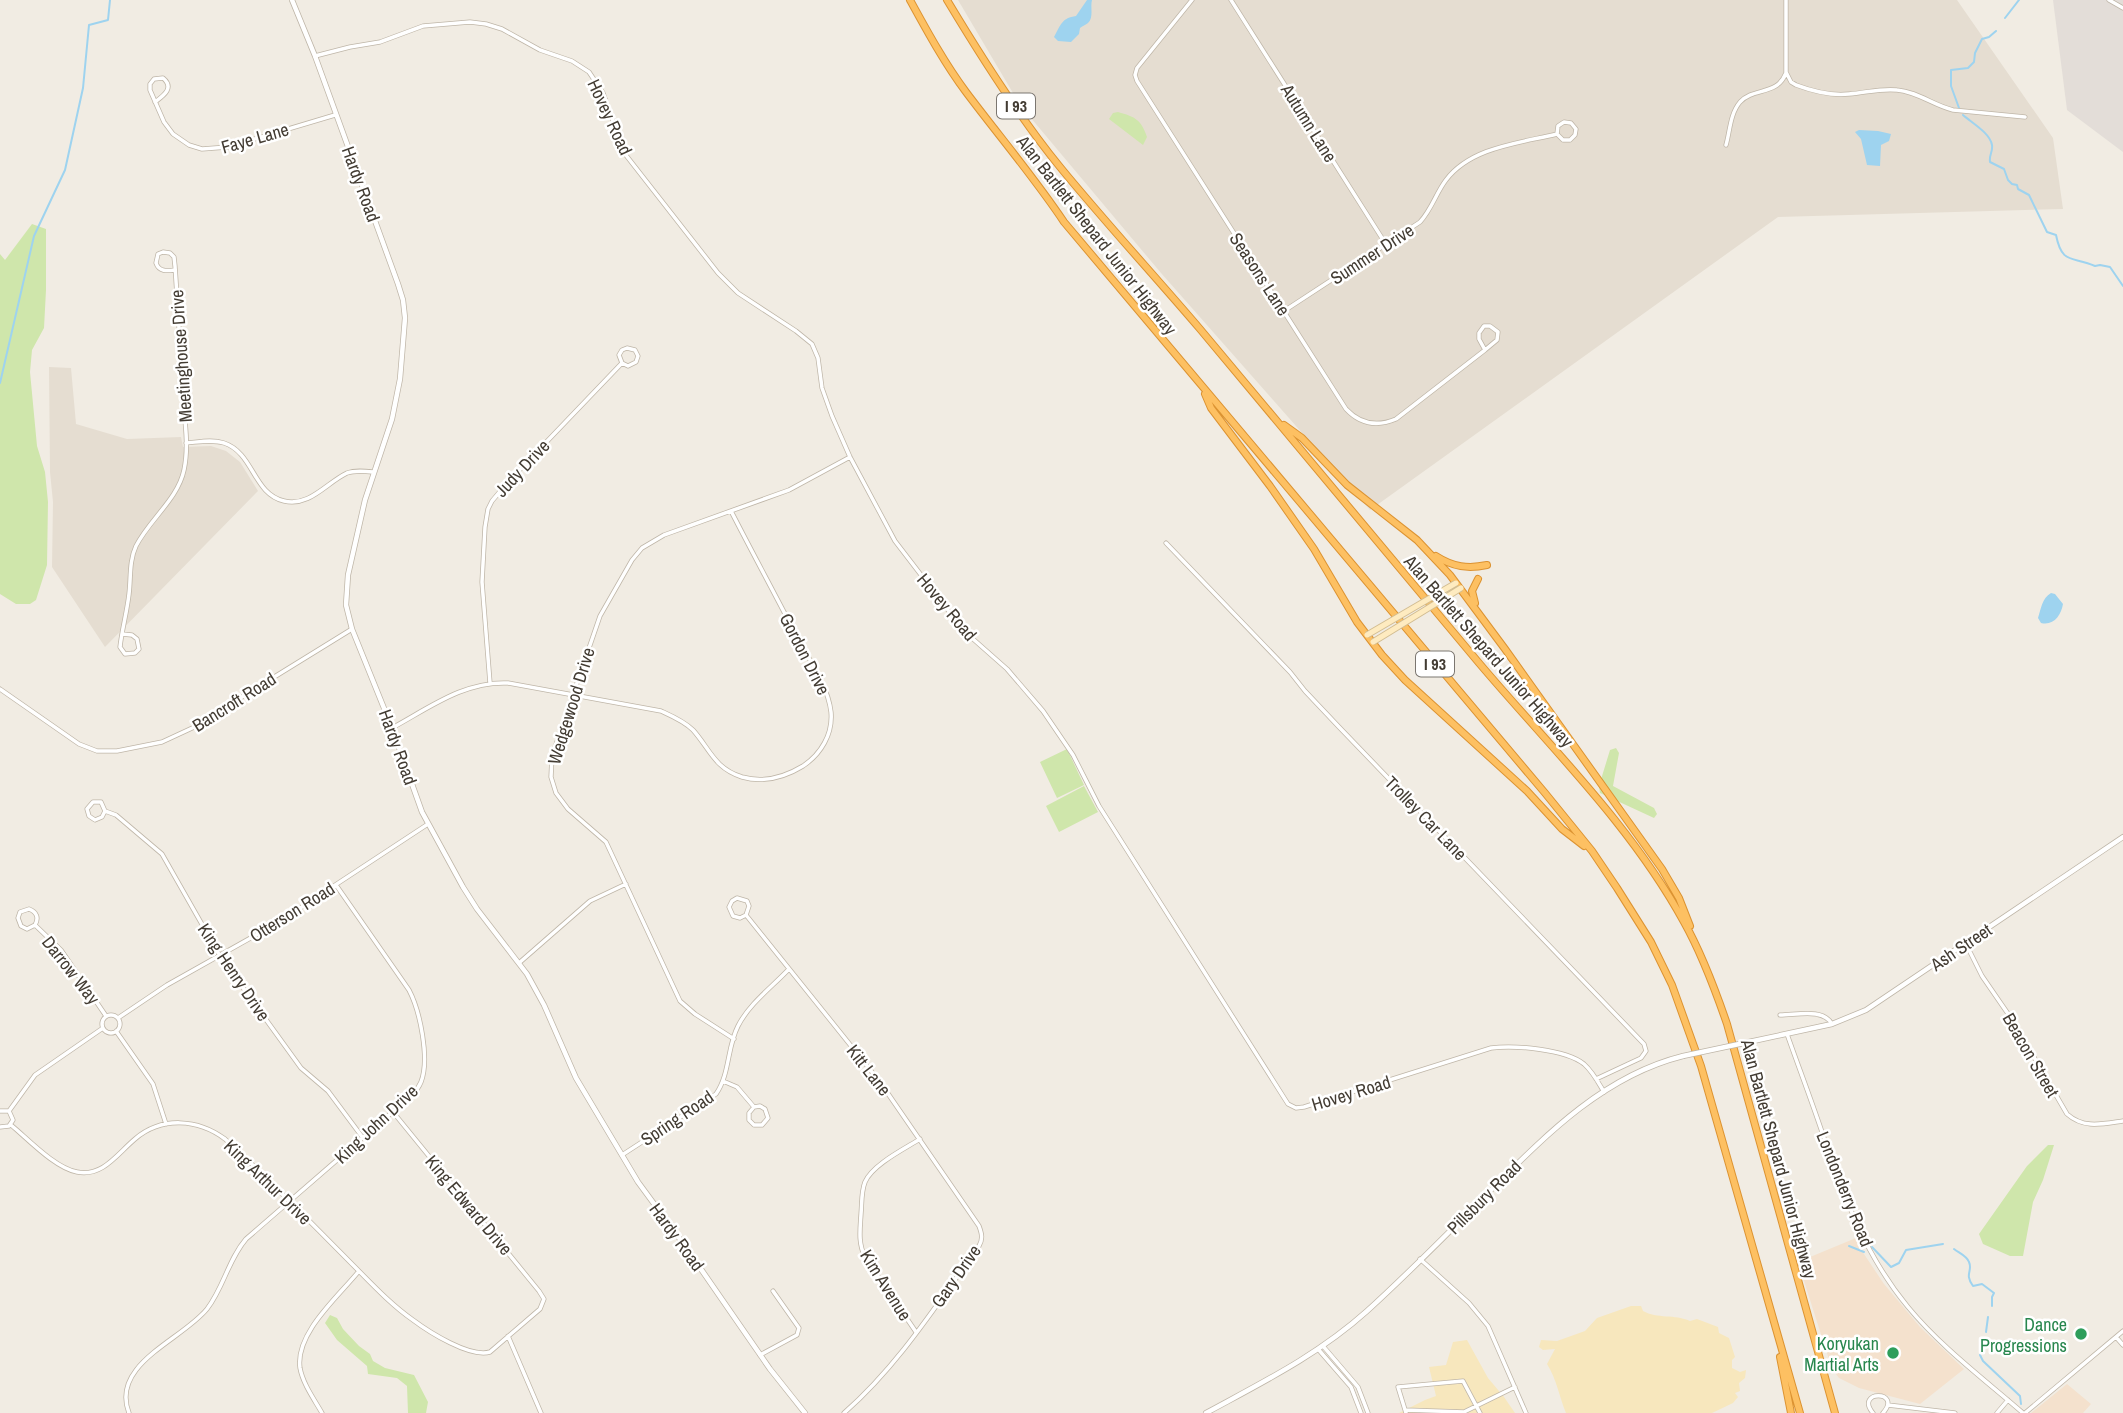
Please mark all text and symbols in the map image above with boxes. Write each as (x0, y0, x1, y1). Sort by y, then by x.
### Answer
street label: Hovey Road (582, 75, 638, 159)
street label: Autumn Lane (1275, 78, 1343, 167)
road number: I 93 (997, 94, 1035, 118)
street label: Faye Lane (218, 116, 292, 160)
street label: Alan Bartlett Shepard Junior Highway (1011, 129, 1183, 340)
street label: Hardy Road (336, 143, 386, 225)
street label: Summer Drive (1325, 218, 1419, 290)
street label: Seasons Lane (1224, 228, 1296, 320)
street label: Meetinghouse Drive (164, 289, 198, 423)
street label: Judy Drive (489, 434, 555, 502)
street label: Alan Bartlett Shepard Junior Highway (1398, 549, 1580, 753)
street label: Hovey Road (911, 568, 983, 646)
street label: Gordon Drive (774, 609, 836, 699)
street label: Wedgewood Drive (541, 644, 601, 768)
road number: I 93 (1416, 652, 1454, 677)
street label: Bancroft Road (187, 666, 281, 738)
street label: Hardy Road (373, 706, 423, 788)
street label: Trolley Car Lane (1379, 770, 1473, 866)
street label: Otterson Road (245, 876, 339, 948)
street label: Ash Street (1925, 917, 1997, 977)
street label: King Henry Drive (192, 918, 276, 1026)
street label: Darrow Way (36, 931, 106, 1010)
street label: Beacon Street (1997, 1008, 2065, 1102)
street label: Alan Bartlett Shepard Junior Highway (1735, 1036, 1823, 1282)
street label: Kitt Lane (841, 1039, 897, 1101)
street label: Hovey Road (1309, 1069, 1393, 1117)
street label: King John Drive (329, 1079, 423, 1169)
street label: Spring Road (636, 1084, 718, 1152)
street label: Londonderry Road (1811, 1128, 1879, 1250)
street label: King Arthur Drive (219, 1134, 317, 1230)
street label: King Edward Drive (420, 1150, 518, 1260)
street label: Pillsbury Road (1441, 1154, 1527, 1240)
street label: Hardy Road (644, 1198, 710, 1276)
street label: Gary Drive (925, 1240, 987, 1312)
street label: Kim Avenue (854, 1245, 918, 1325)
place label: Dance Progressions (1980, 1312, 2067, 1358)
marker: Dance Progressions (2073, 1326, 2089, 1342)
place label: Koryukan Martial Arts (1804, 1331, 1879, 1377)
marker: Koryukan Martial Arts (1885, 1345, 1901, 1361)

